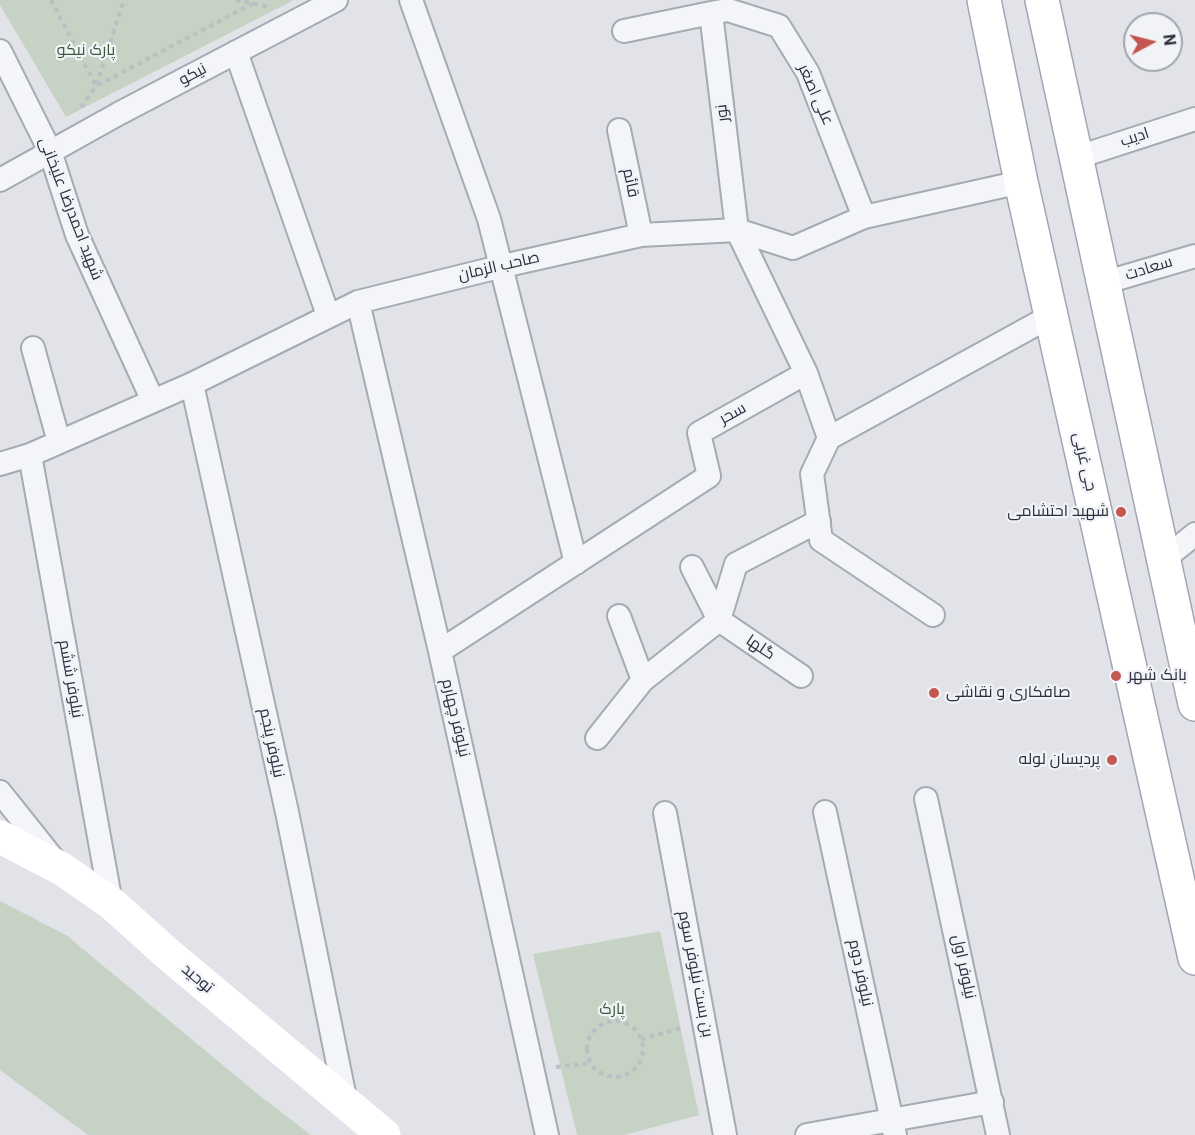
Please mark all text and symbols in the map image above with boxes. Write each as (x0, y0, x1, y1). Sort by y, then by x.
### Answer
north arrow (1123, 12, 1183, 72)
text: N (1159, 33, 1179, 47)
park label: پارک نیکو (57, 41, 115, 61)
street label: نیکو (176, 60, 210, 90)
street label: علی اصغر (793, 61, 837, 129)
street label: نور (712, 103, 734, 123)
street label: ادیب (1118, 124, 1152, 152)
street label: شهید احمدرضا علیخانی (34, 135, 106, 283)
street label: قائم (618, 167, 642, 199)
street label: صاحب الزمان (456, 248, 542, 286)
street label: سعادت (1123, 253, 1175, 285)
street label: سحر (716, 399, 750, 429)
street label: جی غربی (1068, 431, 1100, 493)
place label: شهید احتشامی (1007, 502, 1109, 522)
marker: شهید احتشامی (1114, 505, 1128, 519)
street label: گلها (742, 631, 778, 665)
street label: نیلوفر ششم (54, 638, 86, 720)
place label: بانک شهر (1128, 666, 1187, 686)
marker: بانک شهر (1109, 669, 1123, 683)
street label: نیلوفر چهارم (437, 677, 473, 759)
place label: صافکاری و نقاشی (946, 683, 1071, 703)
marker: صافکاری و نقاشی (927, 686, 941, 700)
street label: نیلوفر پنجم (254, 706, 288, 780)
place label: پردیسان لوله (1019, 750, 1100, 770)
marker: پردیسان لوله (1105, 753, 1119, 767)
street label: بن بست نیلوفر سوم (673, 909, 717, 1039)
street label: نیلوفر اول (947, 933, 979, 1001)
street label: نیلوفر دوم (844, 938, 876, 1008)
street label: توحید (177, 960, 217, 998)
park label: پارک (599, 1000, 625, 1020)

